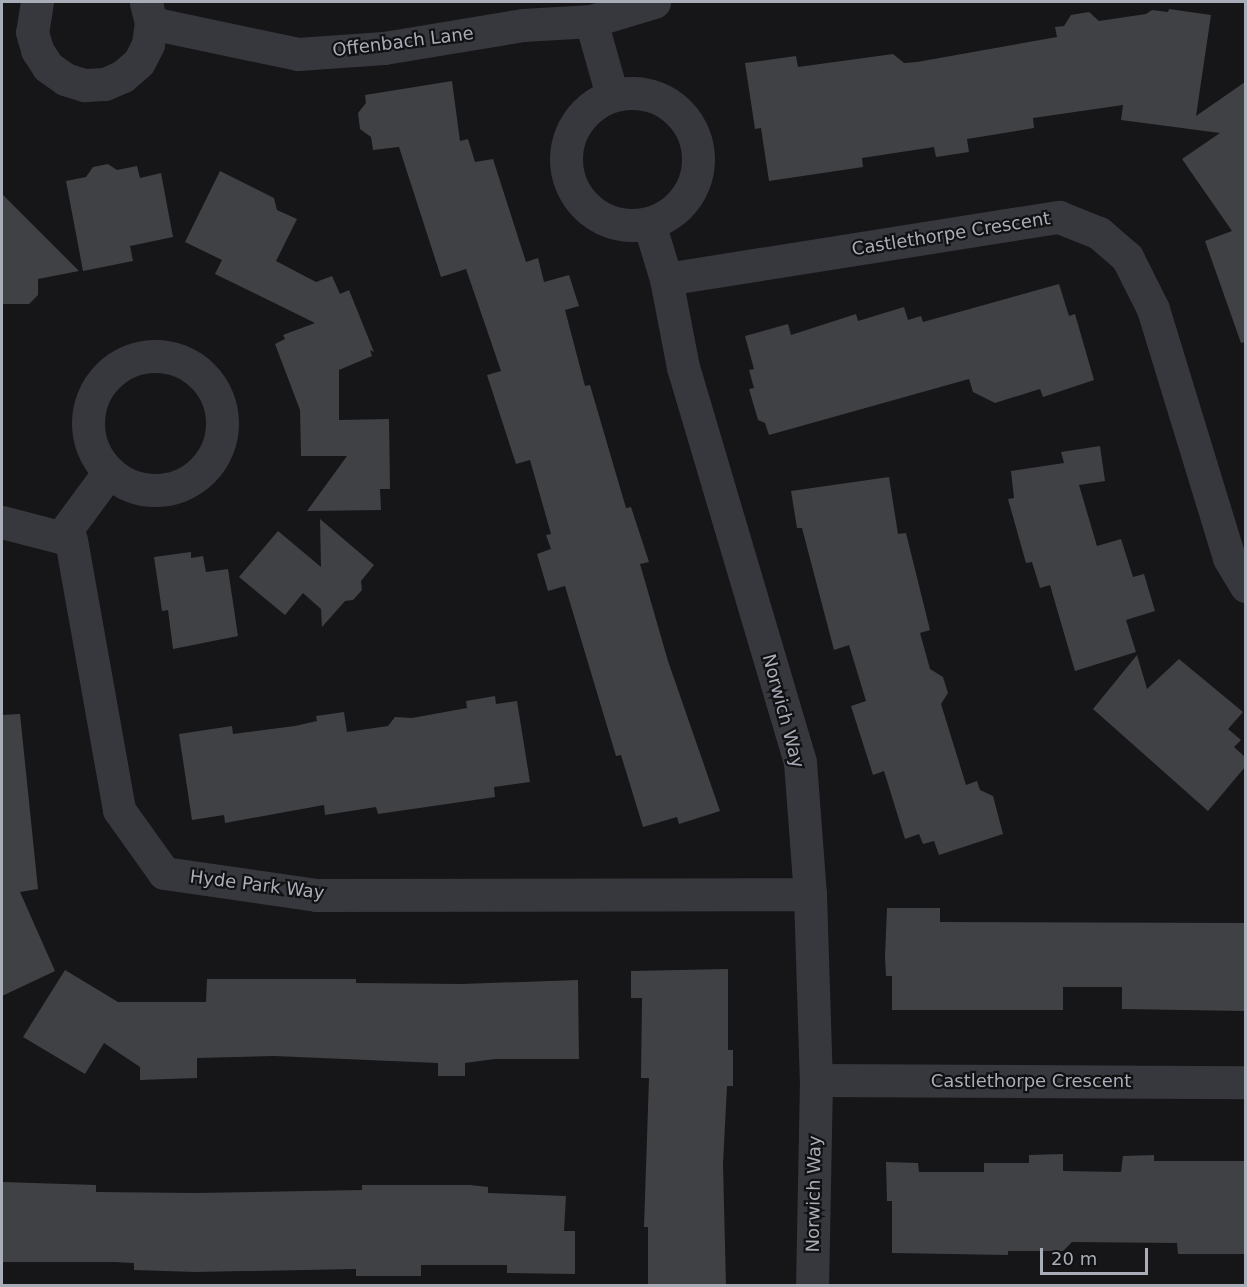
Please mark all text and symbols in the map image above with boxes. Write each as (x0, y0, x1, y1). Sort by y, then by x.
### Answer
street label: Offenbach Lane (331, 23, 475, 61)
street label: Castlethorpe Crescent (850, 208, 1052, 260)
street label: Norwich Way (757, 652, 809, 770)
street label: Hyde Park Way (189, 866, 325, 904)
street label: Castlethorpe Crescent (931, 1070, 1131, 1092)
street label: Norwich Way (802, 1135, 826, 1253)
scale bar (1043, 1236, 1151, 1274)
text: 20 m (1051, 1248, 1097, 1269)

